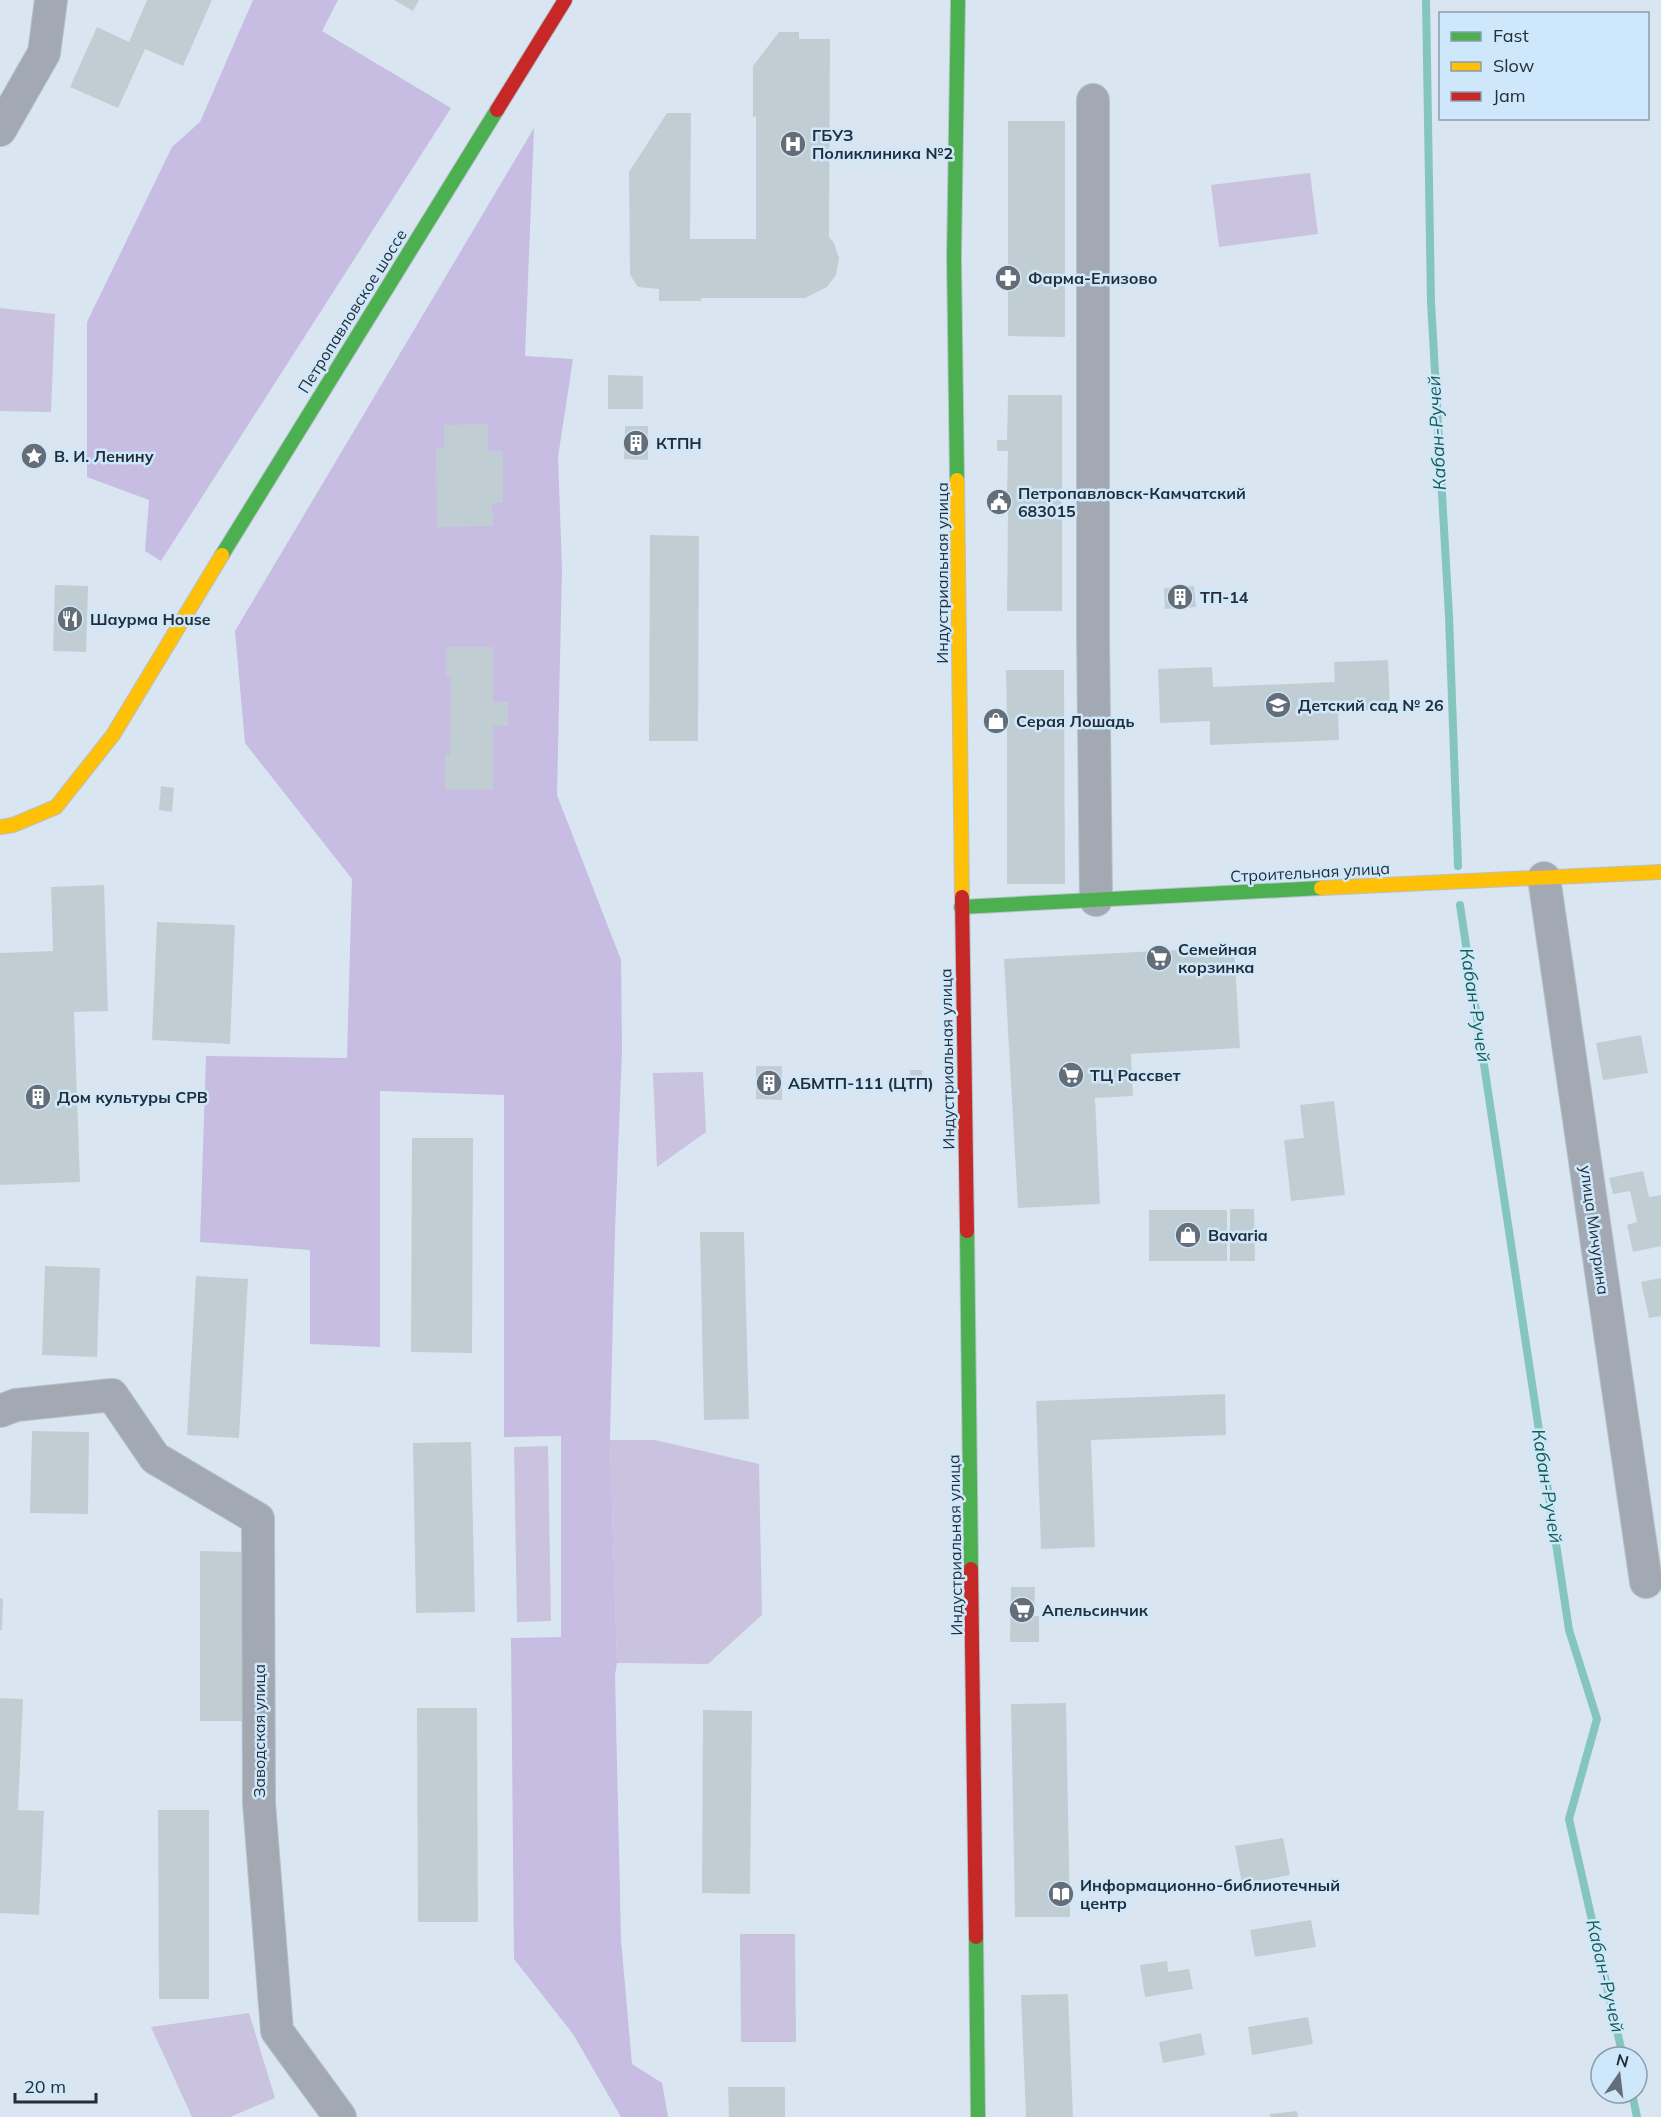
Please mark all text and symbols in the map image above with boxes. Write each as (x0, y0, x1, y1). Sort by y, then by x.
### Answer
legend (1439, 12, 1649, 120)
text: Fast (1493, 24, 1529, 47)
text: Slow (1493, 54, 1535, 77)
text: Jam (1493, 84, 1526, 107)
place label: ГБУЗ Поликлиника №2 (812, 125, 953, 163)
hospital icon: ГБУЗ Поликлиника №2 (778, 129, 808, 159)
street label: Петропавловское шоссе (293, 225, 411, 397)
pharmacy icon: Фарма-Елизово (993, 263, 1023, 293)
place label: Фарма-Елизово (1028, 268, 1157, 288)
water label: Кабан-Ручей (1422, 375, 1451, 491)
building icon: КТПН (621, 428, 651, 458)
place label: КТПН (656, 433, 702, 453)
place icon: В. И. Ленину (19, 441, 49, 471)
place label: В. И. Ленину (54, 446, 154, 466)
street label: Индустриальная улица (932, 482, 952, 664)
place label: Петропавловск-Камчатский 683015 (1018, 483, 1246, 521)
public building icon: Петропавловск-Камчатский 683015 (984, 487, 1014, 517)
building icon: ТП-14 (1165, 582, 1195, 612)
place label: ТП-14 (1200, 587, 1249, 607)
restaurant icon: Шаурма House (55, 604, 85, 634)
place label: Шаурма House (90, 609, 211, 629)
school or university icon: Детский сад № 26 (1263, 690, 1293, 720)
place label: Детский сад № 26 (1298, 695, 1444, 715)
shop icon: Серая Лошадь (981, 706, 1011, 736)
place label: Серая Лошадь (1016, 711, 1135, 731)
street label: Строительная улица (1230, 858, 1390, 886)
place label: Семейная корзинка (1178, 939, 1257, 977)
supermarket icon: Семейная корзинка (1144, 943, 1174, 973)
water label: Кабан-Ручей (1455, 946, 1496, 1064)
street label: Индустриальная улица (935, 968, 959, 1150)
supermarket icon: ТЦ Рассвет (1056, 1060, 1086, 1090)
place label: ТЦ Рассвет (1090, 1065, 1181, 1085)
building icon: АБМТП-111 (ЦТП) (754, 1068, 784, 1098)
place label: АБМТП-111 (ЦТП) (788, 1073, 934, 1093)
building icon: Дом культуры СРВ (23, 1082, 53, 1112)
place label: Дом культуры СРВ (57, 1087, 208, 1107)
street label: улица Мичурина (1576, 1164, 1614, 1296)
shop icon: Bavaria (1173, 1220, 1203, 1250)
place label: Bavaria (1208, 1225, 1268, 1245)
water label: Кабан-Ручей (1527, 1427, 1568, 1545)
street label: Индустриальная улица (943, 1454, 967, 1636)
supermarket icon: Апельсинчик (1007, 1595, 1037, 1625)
place label: Апельсинчик (1042, 1600, 1149, 1620)
street label: Заводская улица (249, 1664, 269, 1798)
place label: Информационно-библиотечный центр (1080, 1875, 1340, 1913)
library icon: Информационно-библиотечный центр (1046, 1879, 1076, 1909)
water label: Кабан-Ручей (1581, 1917, 1630, 2035)
north arrow (1589, 2045, 1649, 2105)
text: N (1614, 2049, 1631, 2072)
scale bar (15, 2066, 96, 2104)
text: 20 m (24, 2075, 66, 2098)

